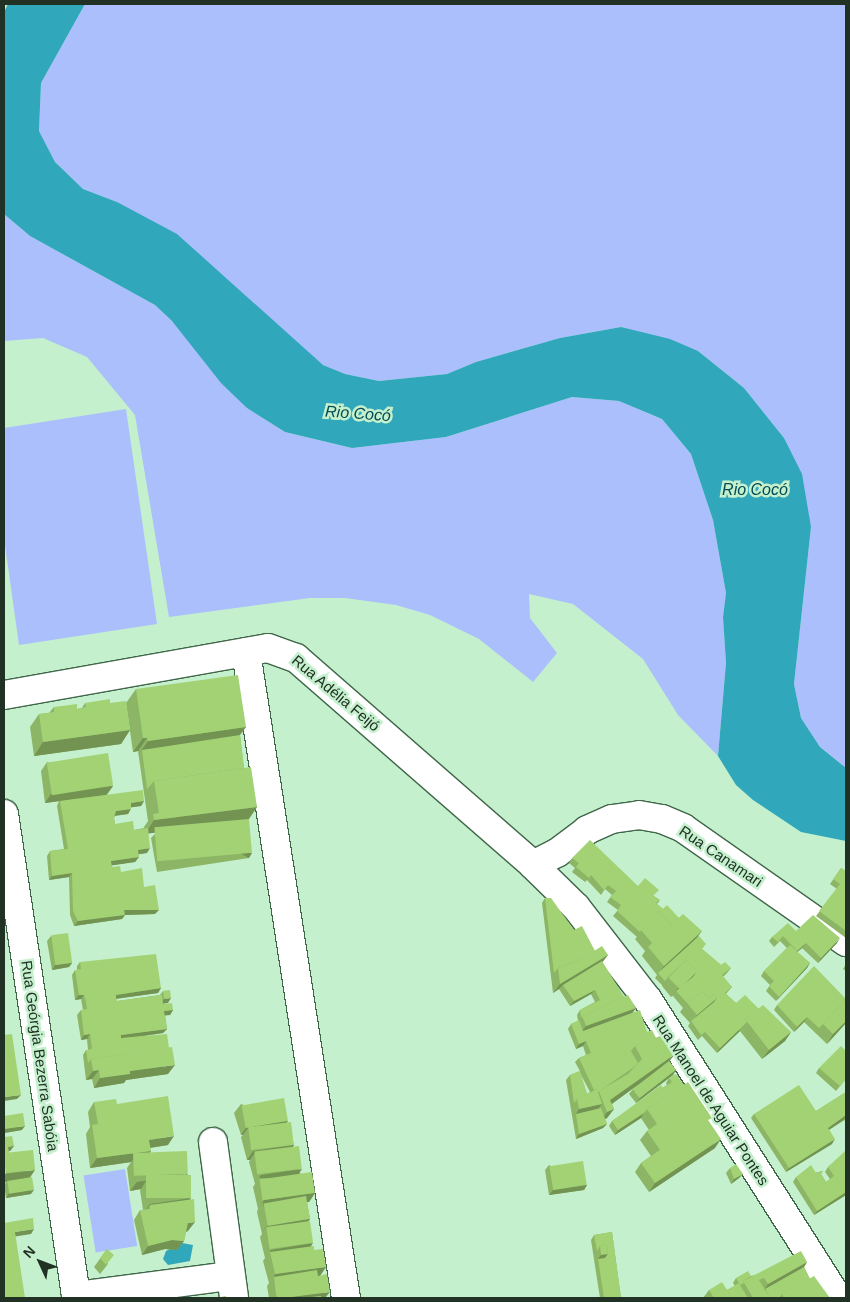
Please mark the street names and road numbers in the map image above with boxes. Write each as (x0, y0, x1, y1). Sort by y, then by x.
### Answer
street label: Rua Adélia Feijó (288, 651, 384, 735)
street label: Rua Canamari (676, 821, 766, 891)
street label: Rua Geórgia Bezerra Sabóia (18, 959, 62, 1153)
street label: Rua Manoel de Aguiar Pontes (649, 1011, 773, 1189)

